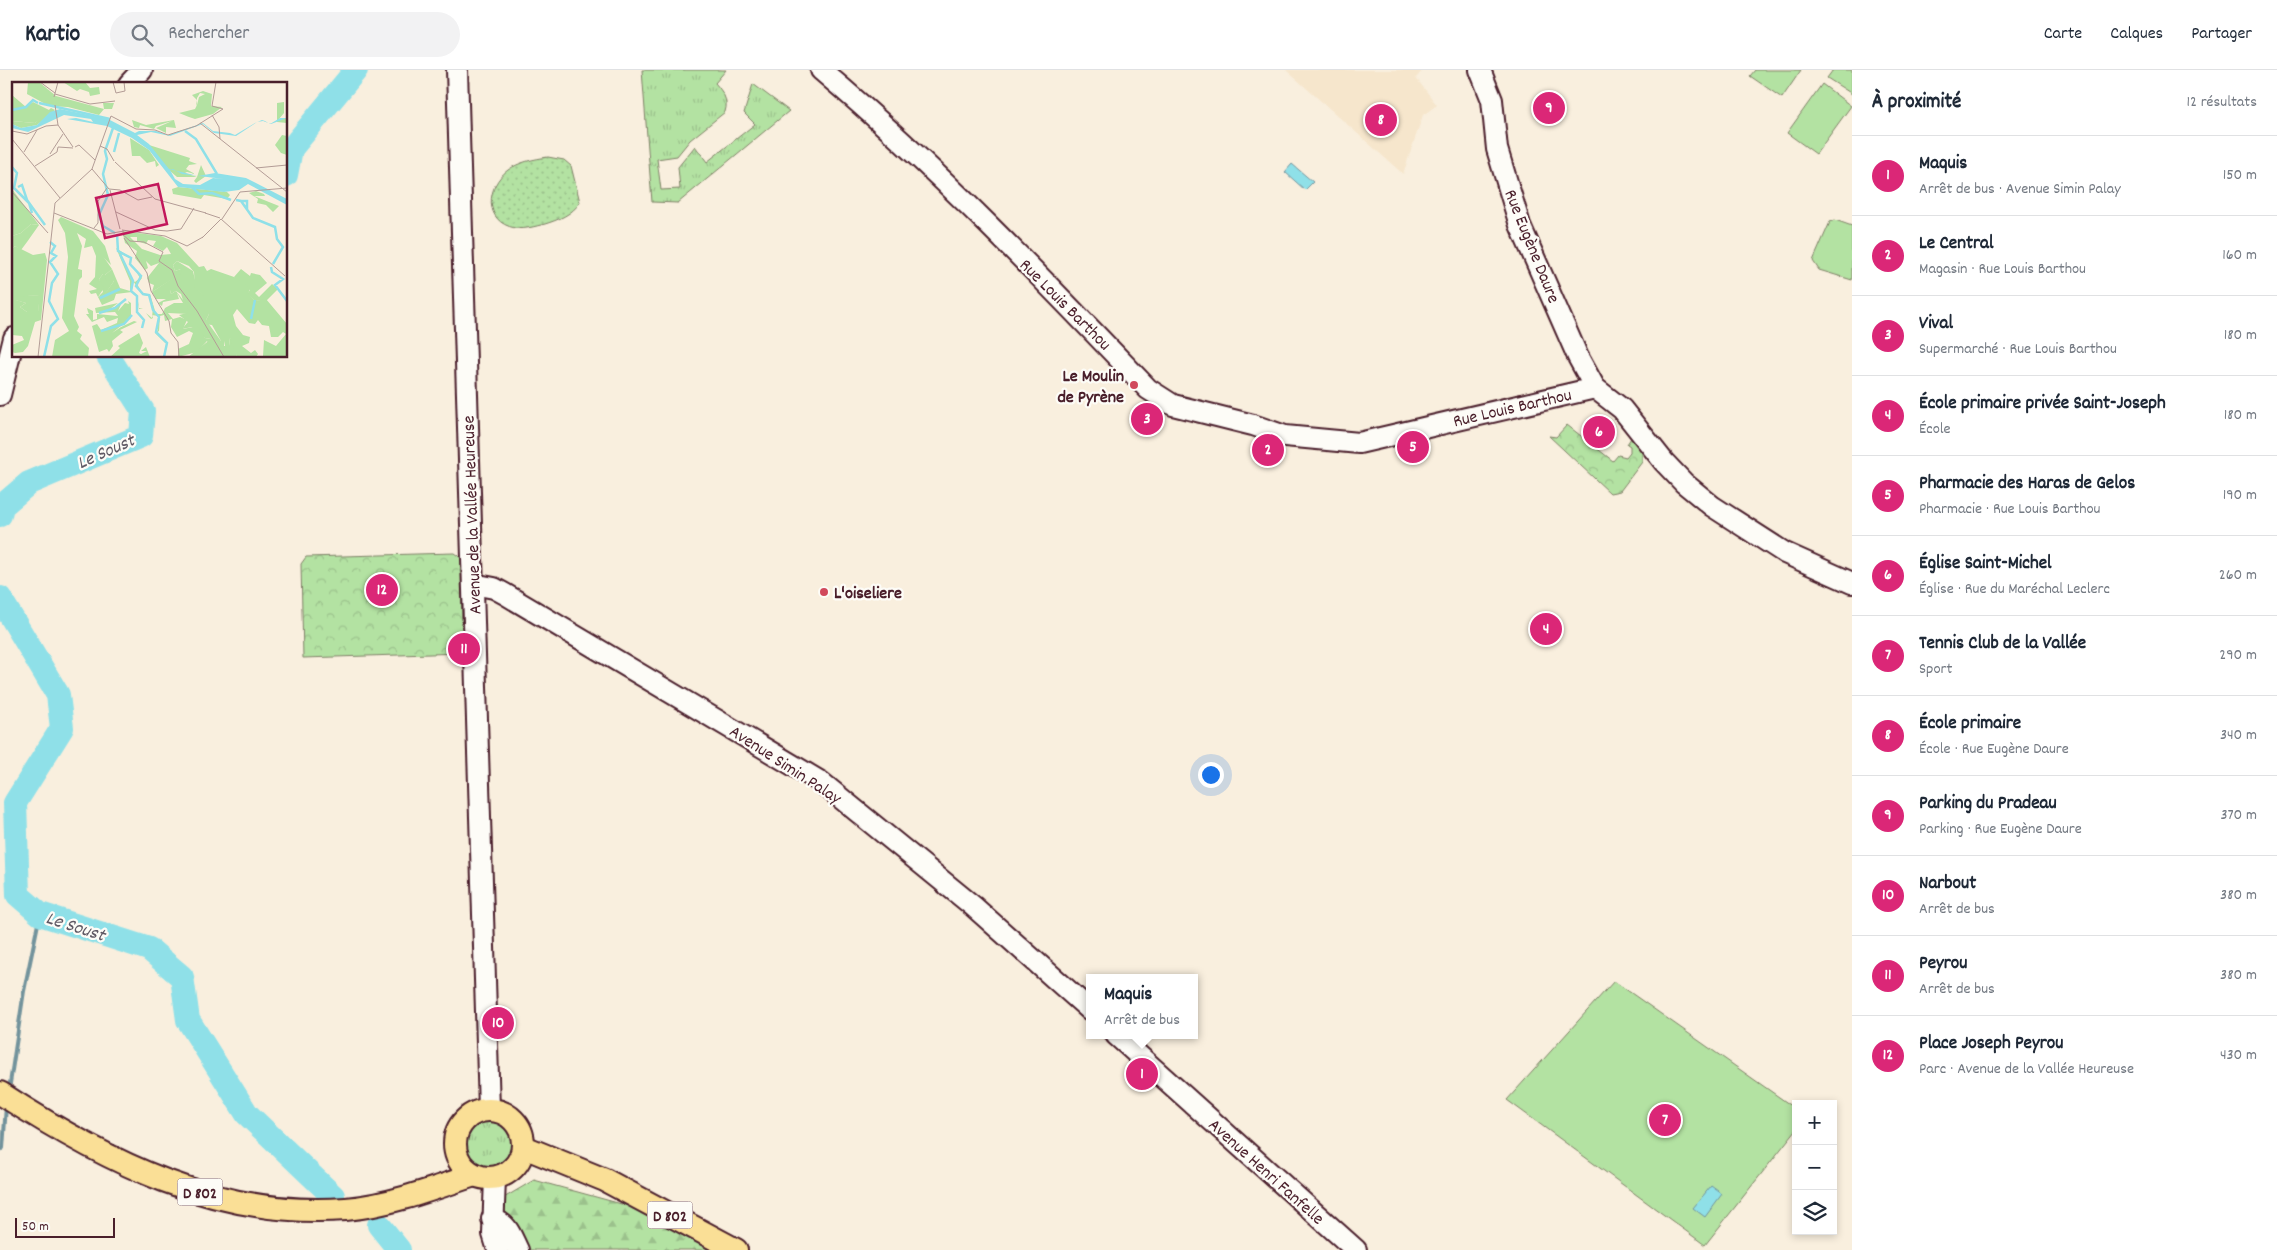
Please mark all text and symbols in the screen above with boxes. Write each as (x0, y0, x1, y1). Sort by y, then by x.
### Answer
search box (110, 12, 460, 57)
text: Kartio (25, 18, 80, 52)
icon: search (128, 21, 156, 49)
text: Rechercher (168, 21, 249, 48)
text: Carte (2044, 22, 2082, 47)
text: Calques (2110, 22, 2163, 47)
text: Partager (2191, 22, 2252, 47)
inset map (12, 82, 288, 358)
text: À proximité (1872, 88, 1961, 118)
pin: 9 (1533, 89, 1565, 127)
text: 12 résultats (2187, 91, 2257, 114)
pin: 8 (1365, 101, 1397, 139)
text: Maquis (1919, 151, 1967, 178)
text: 1 (1886, 164, 1890, 187)
text: 150 m (2223, 164, 2257, 187)
text: Arrêt de bus · Avenue Simin Palay (1919, 178, 2121, 201)
street label: Rue Eugène Daure (1497, 186, 1565, 308)
text: Le Central (1919, 231, 1994, 258)
text: 2 (1885, 244, 1892, 267)
text: 160 m (2222, 244, 2257, 267)
street label: Rue Louis Barthou (1013, 254, 1116, 357)
text: Magasin · Rue Louis Barthou (1919, 258, 2086, 281)
text: Vival (1919, 311, 1953, 338)
text: 3 (1884, 324, 1892, 347)
text: 180 m (2224, 324, 2257, 347)
text: Supermarché · Rue Louis Barthou (1919, 338, 2117, 361)
place label: Le Moulin de Pyrène (1057, 365, 1124, 411)
marker: Le Moulin de Pyrène (1128, 379, 1140, 391)
street label: Rue Louis Barthou (1451, 384, 1574, 435)
text: École primaire privée Saint-Joseph (1919, 391, 2166, 418)
pin: 3 (1131, 400, 1163, 438)
text: 4 (1885, 404, 1891, 427)
text: 180 m (2224, 404, 2257, 427)
pin: 6 (1583, 413, 1615, 451)
street label: Avenue de la Vallée Heureuse (458, 415, 489, 615)
text: École (1919, 418, 1951, 441)
water label: Le Soust (73, 428, 141, 478)
pin: 5 (1397, 428, 1429, 466)
pin: 2 (1252, 431, 1284, 469)
text: Pharmacie des Haras de Gelos (1919, 471, 2135, 498)
text: 5 (1884, 484, 1892, 507)
text: 190 m (2223, 484, 2257, 507)
text: Pharmacie · Rue Louis Barthou (1919, 498, 2100, 521)
text: Église Saint-Michel (1919, 551, 2052, 578)
text: 6 (1884, 564, 1892, 587)
text: 260 m (2219, 564, 2257, 587)
pin: 12 (366, 571, 398, 609)
text: Église · Rue du Maréchal Leclerc (1919, 578, 2110, 601)
place label: L'oiseliere (834, 582, 902, 607)
marker: L'oiseliere (818, 586, 830, 598)
pin: 4 (1530, 610, 1562, 648)
pin: 11 (448, 630, 480, 668)
text: Tennis Club de la Vallée (1919, 631, 2086, 658)
text: 7 (1885, 644, 1891, 667)
text: 290 m (2219, 644, 2257, 667)
text: Sport (1919, 658, 1952, 681)
text: École primaire (1919, 711, 2021, 738)
street label: Avenue Simin Palay (724, 720, 846, 812)
text: 8 (1885, 724, 1891, 747)
text: 340 m (2220, 724, 2257, 747)
text: École · Rue Eugène Daure (1919, 738, 2069, 761)
your location (1198, 762, 1224, 788)
text: Parking du Pradeau (1919, 791, 2057, 818)
text: 9 (1884, 804, 1892, 827)
text: 370 m (2220, 804, 2257, 827)
text: Parking · Rue Eugène Daure (1919, 818, 2082, 841)
text: Narbout (1919, 871, 1976, 898)
text: 10 (1882, 884, 1894, 907)
text: 380 m (2220, 884, 2257, 907)
text: Arrêt de bus (1919, 898, 1995, 921)
water label: Le Soust (42, 906, 110, 951)
text: Peyrou (1919, 951, 1967, 978)
text: 11 (1884, 964, 1892, 987)
text: 380 m (2220, 964, 2257, 987)
popup (1086, 974, 1198, 1039)
text: Arrêt de bus (1919, 978, 1995, 1001)
text: Maquis (1104, 982, 1152, 1009)
pin: 10 (482, 1004, 514, 1042)
text: Arrêt de bus (1104, 1009, 1180, 1032)
text: Place Joseph Peyrou (1919, 1031, 2063, 1058)
text: 12 (1883, 1044, 1893, 1067)
text: 430 m (2220, 1044, 2257, 1067)
pin: 1 (1126, 1055, 1158, 1093)
text: Parc · Avenue de la Vallée Heureuse (1919, 1058, 2134, 1081)
map controls (1792, 1100, 1837, 1235)
button: + (1792, 1100, 1837, 1145)
pin: 7 (1649, 1101, 1681, 1139)
street label: Avenue Henri Fanfelle (1202, 1114, 1329, 1232)
button: − (1792, 1145, 1837, 1190)
road number: D 802 (178, 1178, 222, 1206)
button: layers (1792, 1190, 1837, 1235)
road number: D 802 (648, 1202, 692, 1228)
scale bar (15, 1215, 115, 1238)
text: 50 m (22, 1217, 49, 1237)

